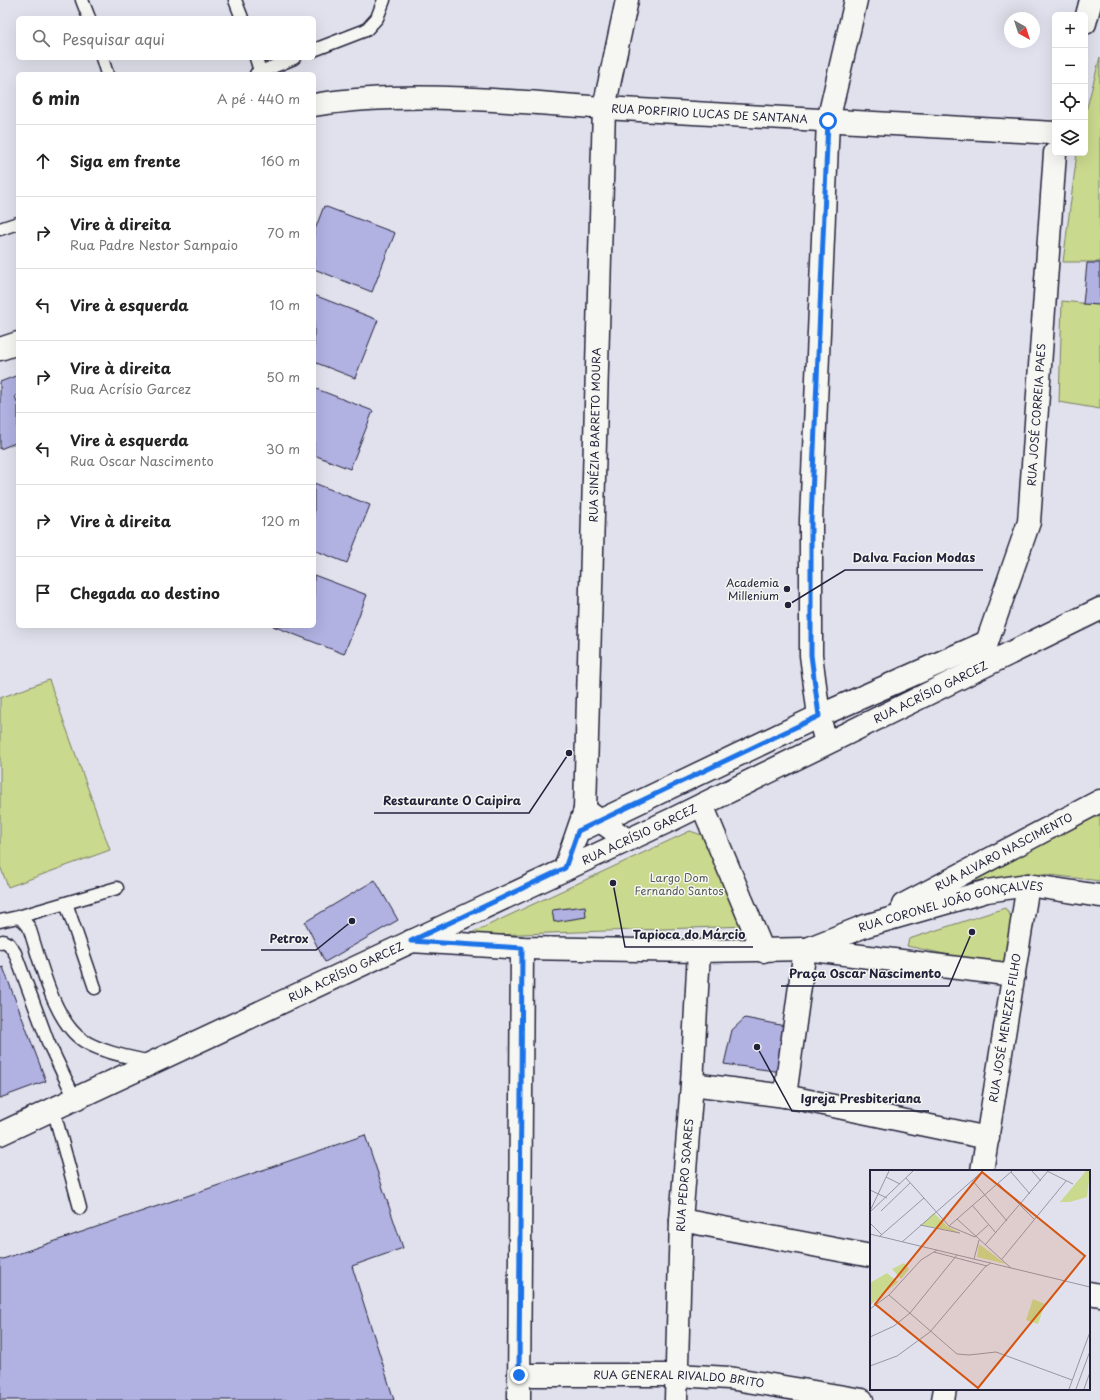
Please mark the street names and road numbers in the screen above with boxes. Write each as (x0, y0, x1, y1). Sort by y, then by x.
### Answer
street label: RUA PORFIRIO LUCAS DE SANTANA (611, 99, 808, 127)
street label: RUA JOSÉ CORREIA PAES (1023, 343, 1050, 487)
street label: RUA SINÉZIA BARRETO MOURA (584, 347, 605, 523)
street label: RUA ACRÍSIO GARCEZ (870, 657, 990, 727)
street label: RUA ACRÍSIO GARCEZ (579, 800, 700, 869)
street label: RUA ALVARO NASCIMENTO (932, 808, 1076, 895)
street label: RUA CORONEL JOÃO GONÇALVES (856, 876, 1045, 936)
street label: RUA ACRÍSIO GARCEZ (285, 937, 406, 1006)
street label: RUA JOSÉ MENEZES FILHO (984, 952, 1025, 1104)
street label: RUA PEDRO SOARES (672, 1118, 697, 1232)
street label: RUA GENERAL RIVALDO BRITO (593, 1366, 766, 1392)

